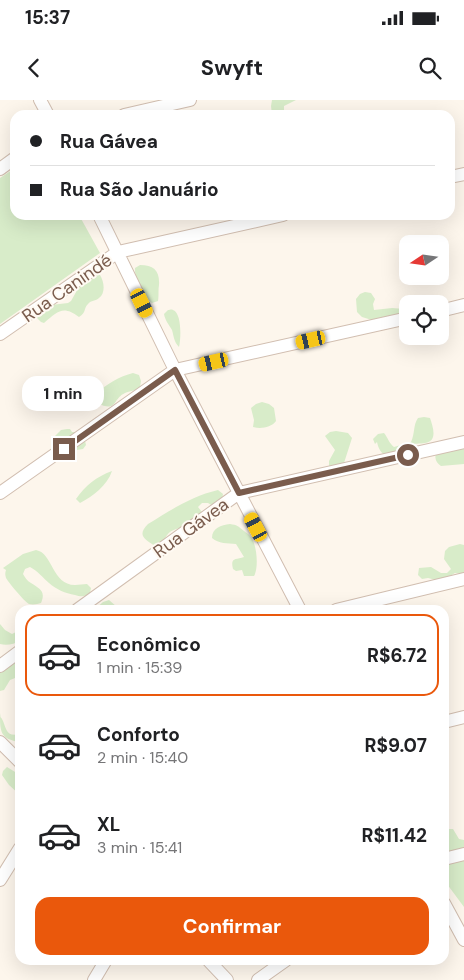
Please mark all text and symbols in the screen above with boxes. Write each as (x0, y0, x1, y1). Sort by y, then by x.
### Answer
text: 15:37 (25, 5, 70, 30)
text: Swyft (201, 53, 263, 82)
icon: back (20, 54, 48, 82)
icon: search (416, 54, 444, 82)
text: Rua Gávea (60, 129, 158, 154)
text: Rua São Januário (60, 177, 219, 202)
north arrow (399, 235, 449, 285)
map controls (399, 235, 449, 345)
street label: Rua Canindé (17, 248, 117, 328)
car (128, 286, 155, 320)
button: locate (399, 295, 449, 345)
car (294, 329, 327, 351)
car (197, 351, 230, 373)
callout: 1 min (23, 376, 105, 412)
text: 1 min (44, 383, 82, 404)
route end (53, 438, 75, 460)
route start (397, 444, 419, 466)
street label: Rua Gávea (148, 493, 234, 563)
car (242, 510, 269, 544)
text: Econômico (97, 632, 201, 657)
icon: car (37, 633, 82, 678)
text: R$6.72 (367, 643, 427, 668)
text: 1 min · 15:39 (97, 657, 182, 678)
text: Conforto (97, 722, 180, 747)
icon: car (37, 723, 82, 768)
text: R$9.07 (365, 733, 427, 758)
text: 2 min · 15:40 (97, 747, 188, 768)
text: XL (97, 812, 120, 837)
icon: car (37, 813, 82, 858)
text: R$11.42 (362, 823, 427, 848)
text: 3 min · 15:41 (97, 837, 182, 858)
button: Confirmar (35, 897, 429, 955)

